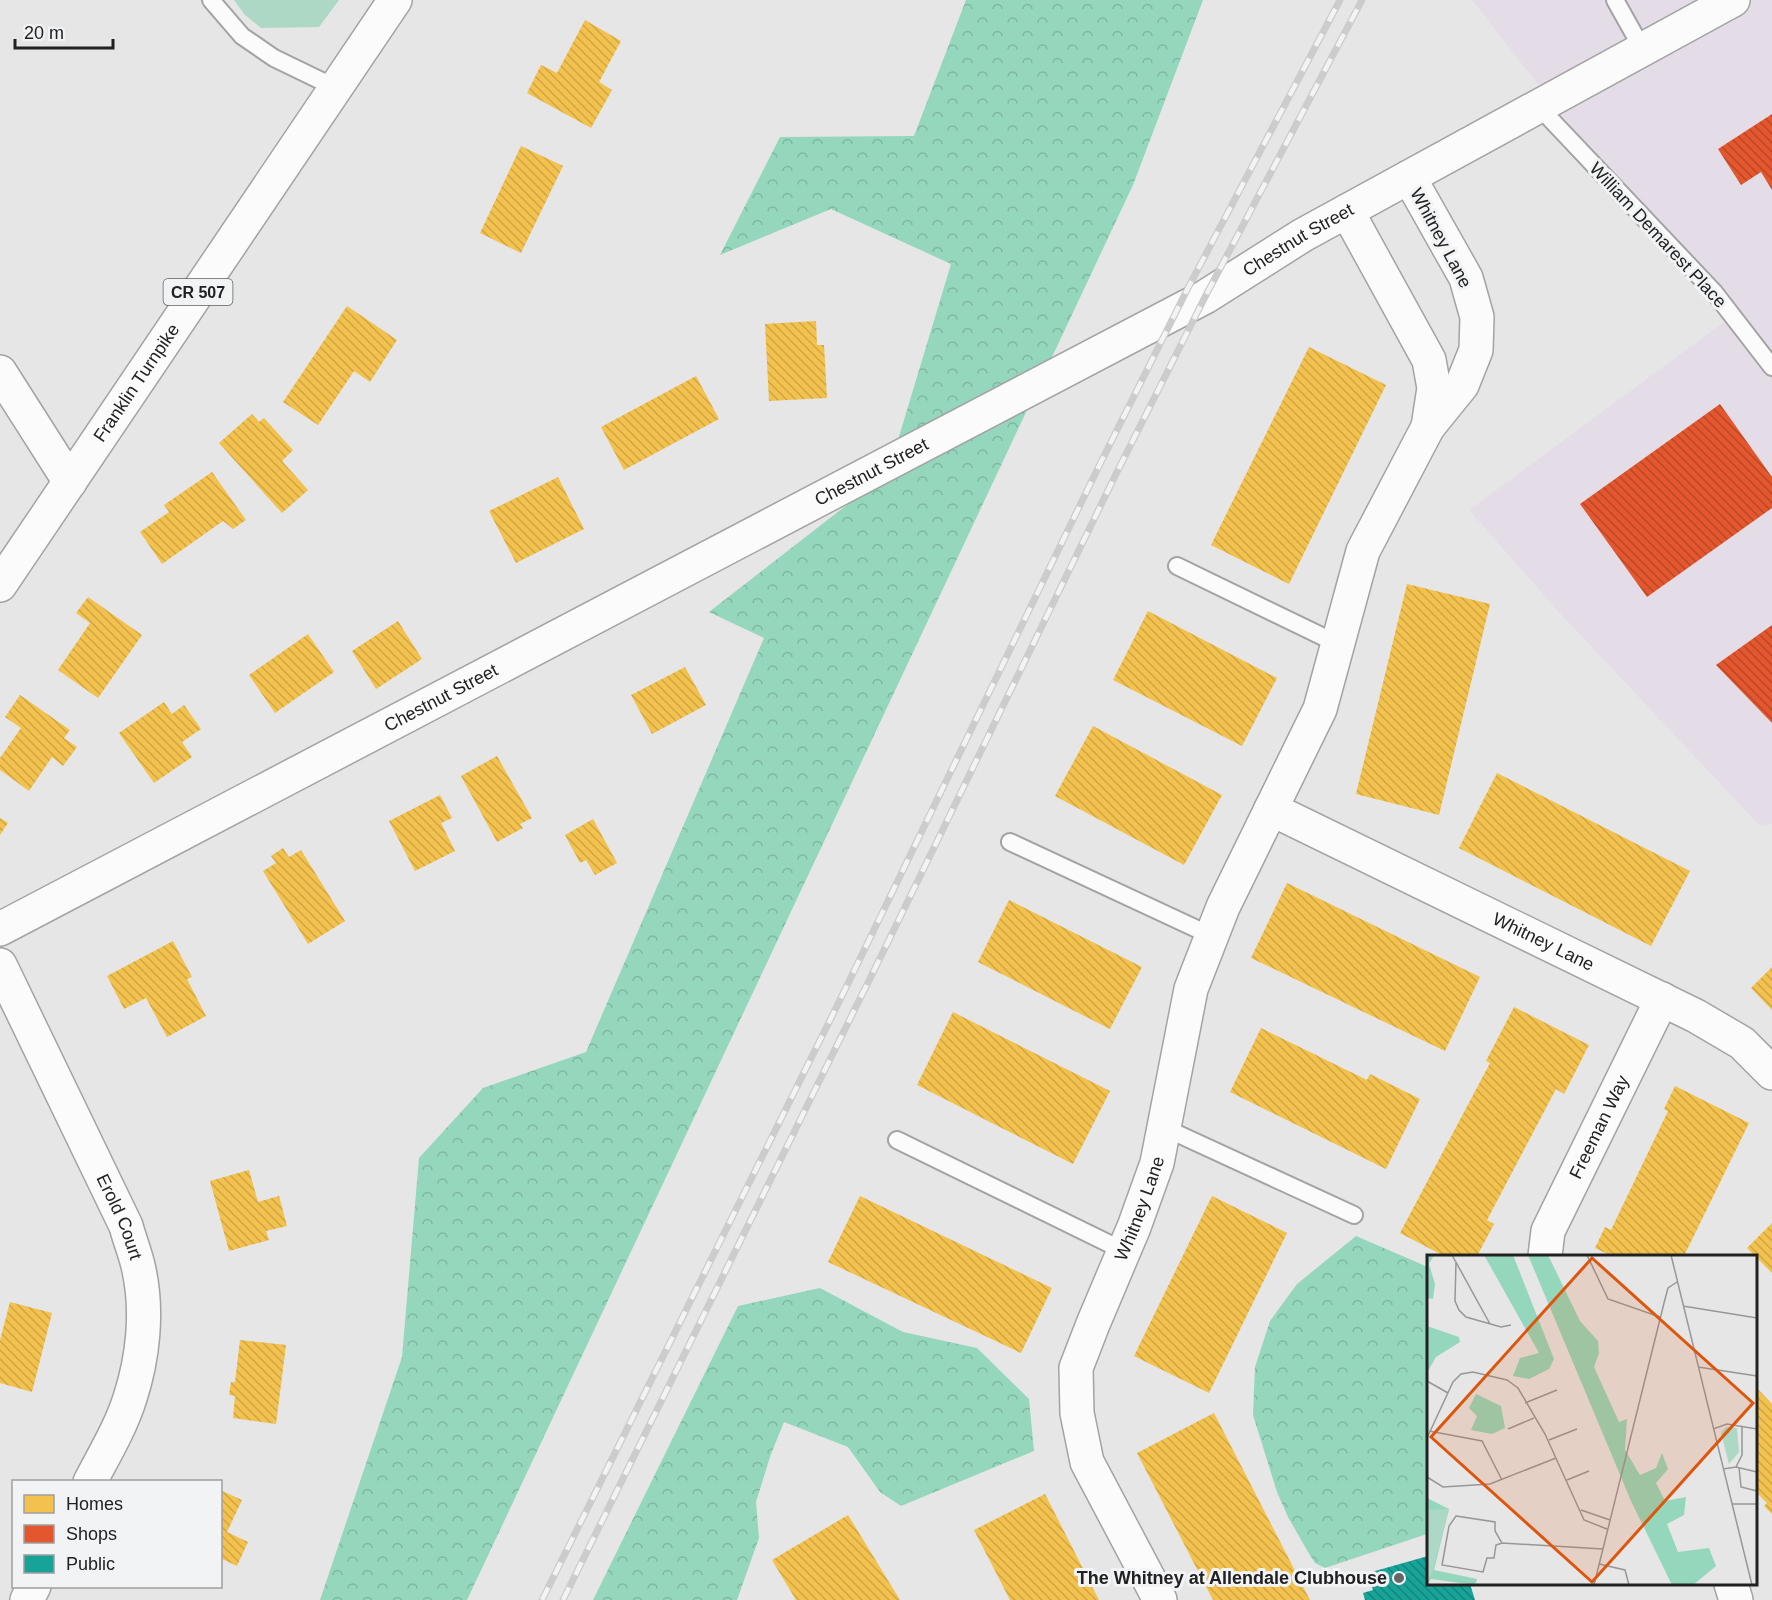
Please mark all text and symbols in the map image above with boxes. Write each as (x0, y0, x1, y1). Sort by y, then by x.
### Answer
scale bar (15, 12, 112, 50)
text: 20 m (24, 23, 64, 43)
street label: William Demarest Place (1586, 158, 1730, 312)
street label: Whitney Lane (1406, 185, 1476, 291)
street label: Chestnut Street (1239, 199, 1357, 280)
road number: CR 507 (164, 279, 232, 305)
street label: Franklin Turnpike (90, 320, 183, 446)
street label: Chestnut Street (811, 434, 931, 510)
street label: Chestnut Street (381, 660, 501, 736)
street label: Whitney Lane (1490, 909, 1597, 975)
street label: Freeman Way (1565, 1072, 1633, 1182)
street label: Whitney Lane (1111, 1155, 1168, 1264)
street label: Erold Court (92, 1171, 146, 1262)
inset map (1427, 1255, 1757, 1585)
legend (12, 1480, 222, 1588)
text: Homes (66, 1494, 123, 1514)
text: Shops (66, 1524, 117, 1544)
text: Public (66, 1554, 115, 1574)
place label: The Whitney at Allendale Clubhouse (1077, 1568, 1387, 1588)
marker: The Whitney at Allendale Clubhouse (1392, 1571, 1406, 1585)

